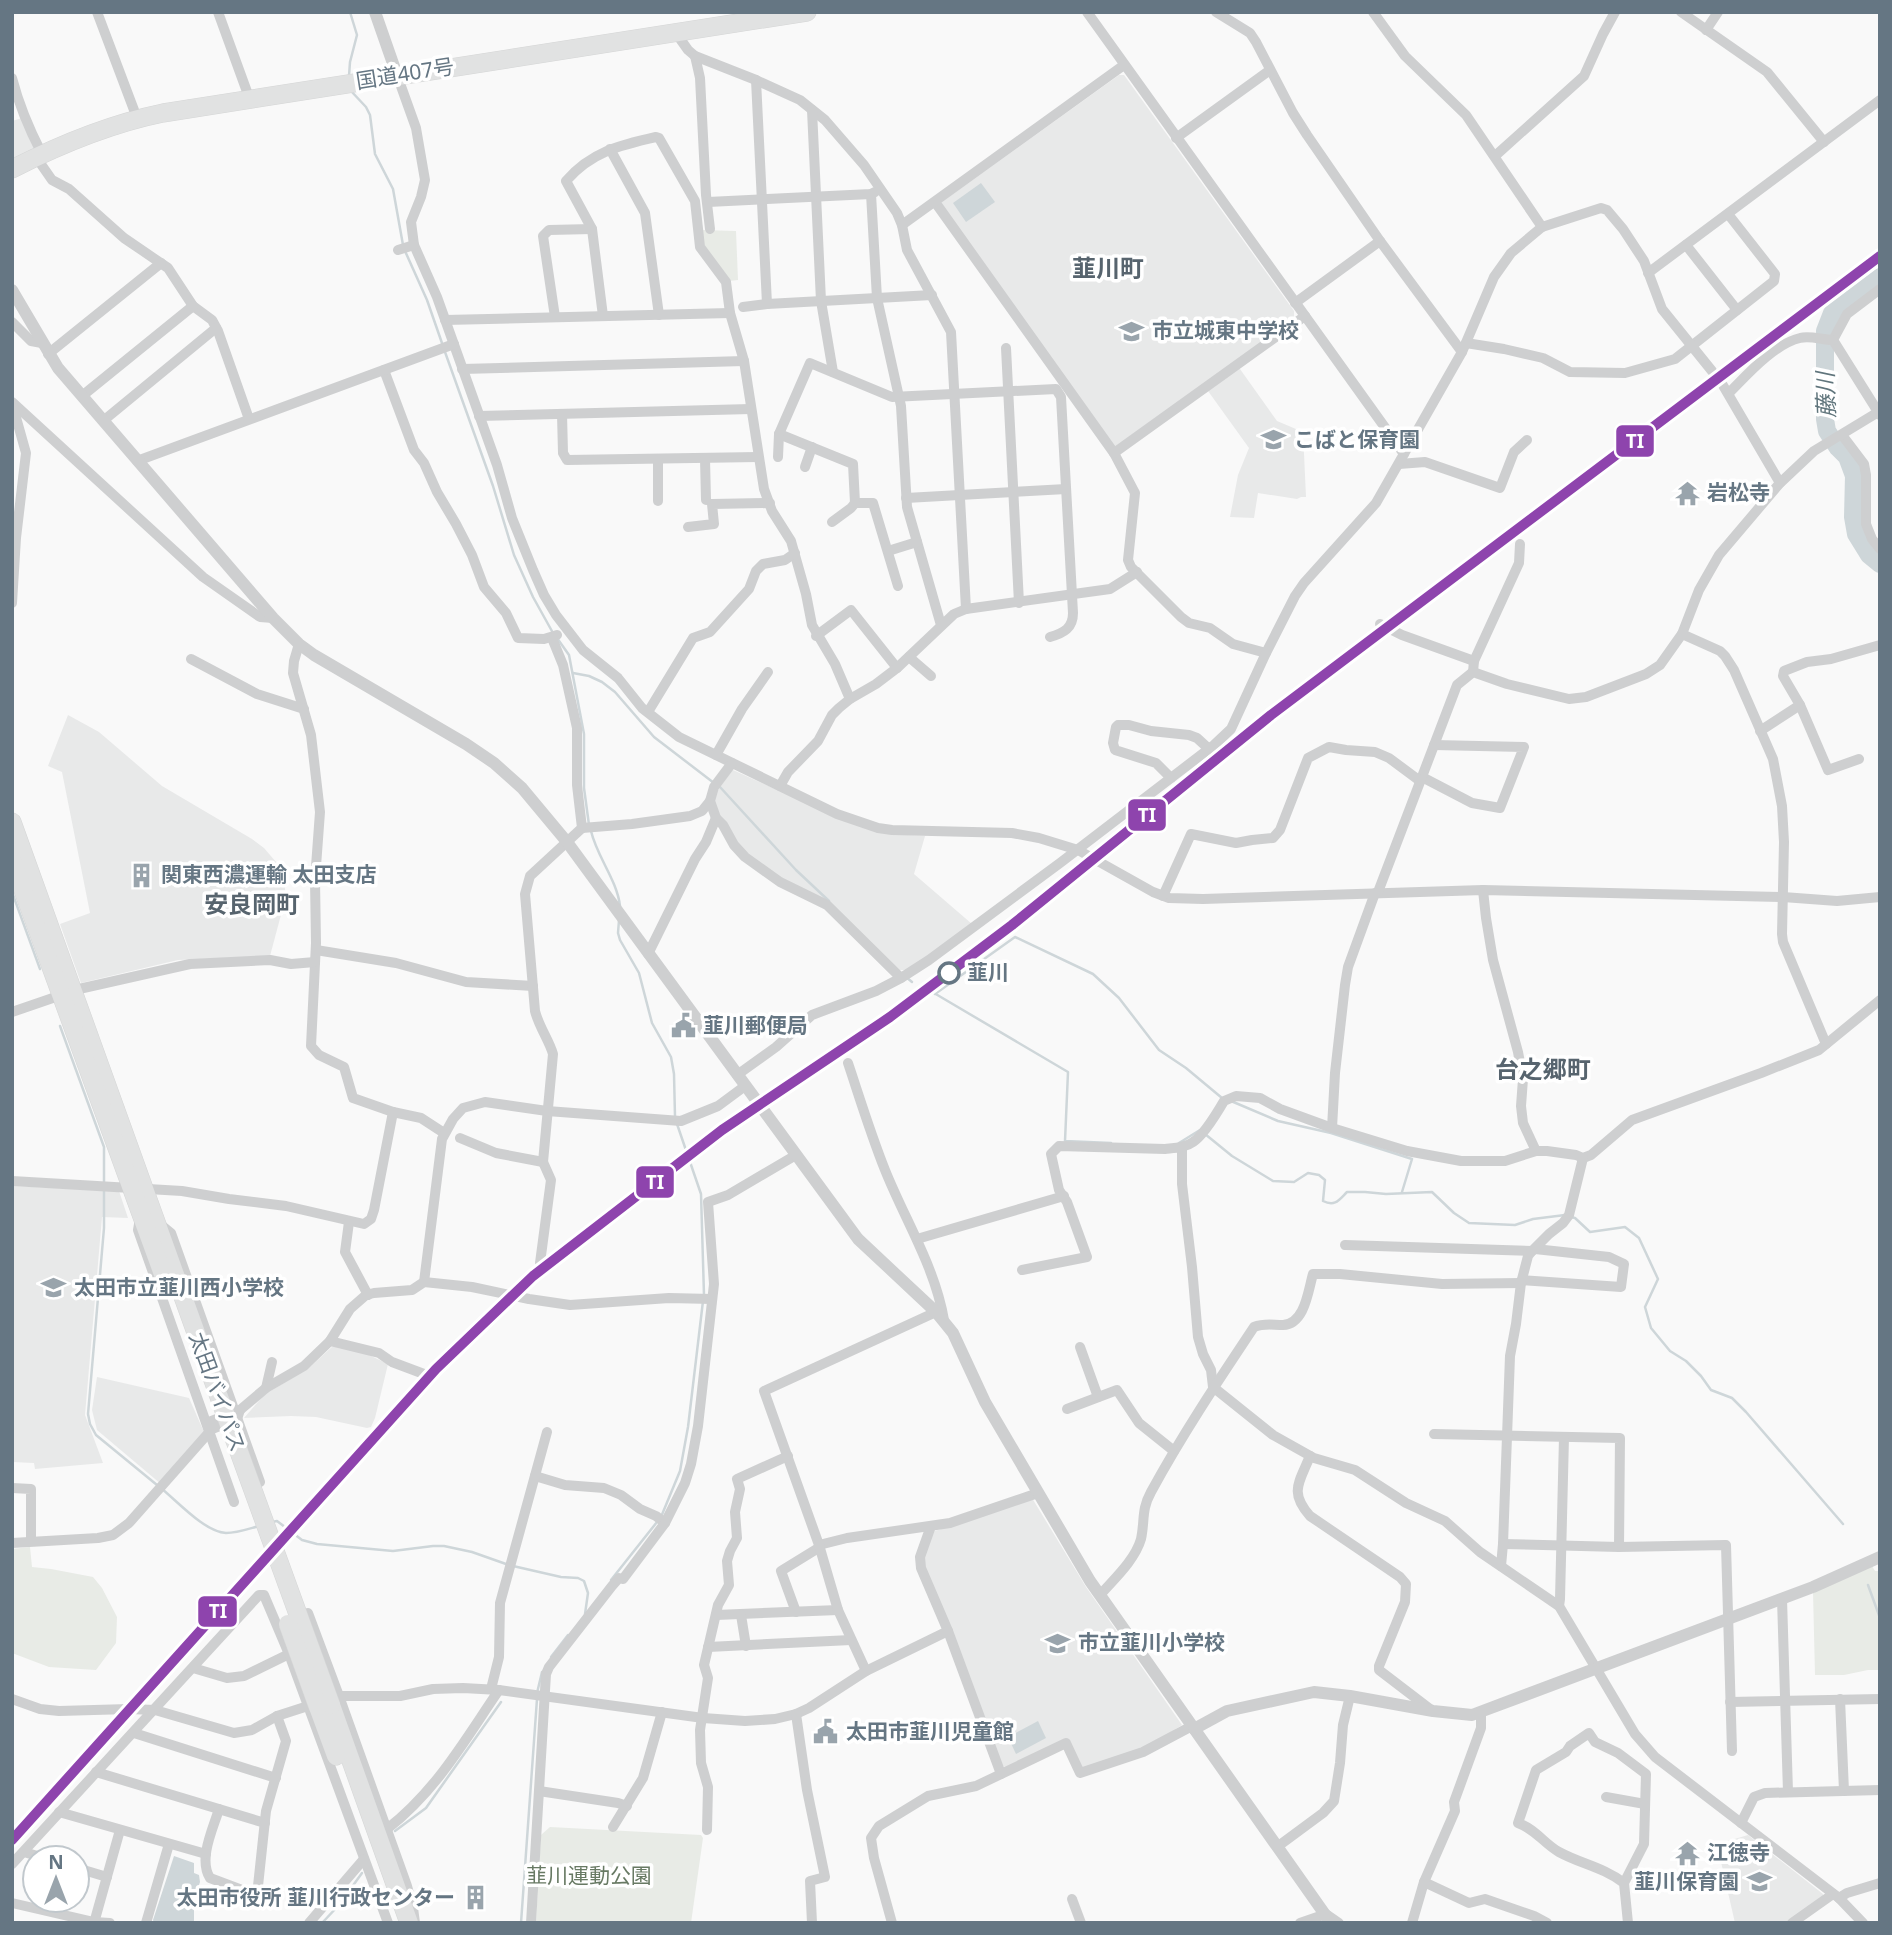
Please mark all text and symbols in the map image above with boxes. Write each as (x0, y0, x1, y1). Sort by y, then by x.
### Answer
street label: 国道407号 (354, 51, 456, 95)
district label: 韮川町 (1072, 251, 1144, 284)
place label: 市立城東中学校 (1152, 316, 1299, 344)
school or university icon: 市立城東中学校 (1118, 317, 1146, 345)
water label: 藤川 (1808, 368, 1842, 419)
line badge: TI (1615, 424, 1655, 458)
place label: こばと保育園 (1294, 425, 1420, 453)
school or university icon: こばと保育園 (1260, 426, 1288, 454)
text: TI (1626, 428, 1644, 454)
place label: 岩松寺 (1707, 478, 1770, 506)
temple icon: 岩松寺 (1673, 479, 1701, 507)
line badge: TI (1127, 798, 1167, 832)
text: TI (1138, 802, 1156, 828)
place label: 関東西濃運輸 太田支店 (161, 860, 376, 888)
building icon: 関東西濃運輸 太田支店 (127, 861, 155, 889)
district label: 安良岡町 (204, 887, 300, 920)
place label: 韮川 (967, 958, 1009, 986)
marker: 韮川 (938, 962, 960, 984)
place label: 韮川郵便局 (703, 1011, 808, 1039)
public building icon: 韮川郵便局 (669, 1012, 697, 1040)
district label: 台之郷町 (1495, 1052, 1591, 1085)
line badge: TI (635, 1165, 675, 1199)
text: TI (646, 1169, 664, 1195)
place label: 太田市立韮川西小学校 (74, 1273, 284, 1301)
school or university icon: 太田市立韮川西小学校 (40, 1274, 68, 1302)
street label: 太田バイパス (183, 1328, 253, 1455)
line badge: TI (197, 1595, 238, 1628)
text: TI (209, 1598, 227, 1624)
place label: 市立韮川小学校 (1078, 1628, 1225, 1656)
school or university icon: 市立韮川小学校 (1044, 1629, 1072, 1657)
place label: 太田市韮川児童館 (846, 1717, 1014, 1745)
public building icon: 太田市韮川児童館 (812, 1718, 840, 1746)
place label: 江徳寺 (1707, 1838, 1770, 1866)
temple icon: 江徳寺 (1673, 1839, 1701, 1867)
north arrow (21, 1844, 91, 1914)
text: N (48, 1849, 64, 1875)
park label: 韮川運動公園 (526, 1861, 652, 1889)
place label: 韮川保育園 (1634, 1867, 1739, 1895)
school or university icon: 韮川保育園 (1745, 1868, 1773, 1896)
place label: 太田市役所 韮川行政センター (177, 1883, 455, 1911)
building icon: 太田市役所 韮川行政センター (461, 1884, 489, 1912)

